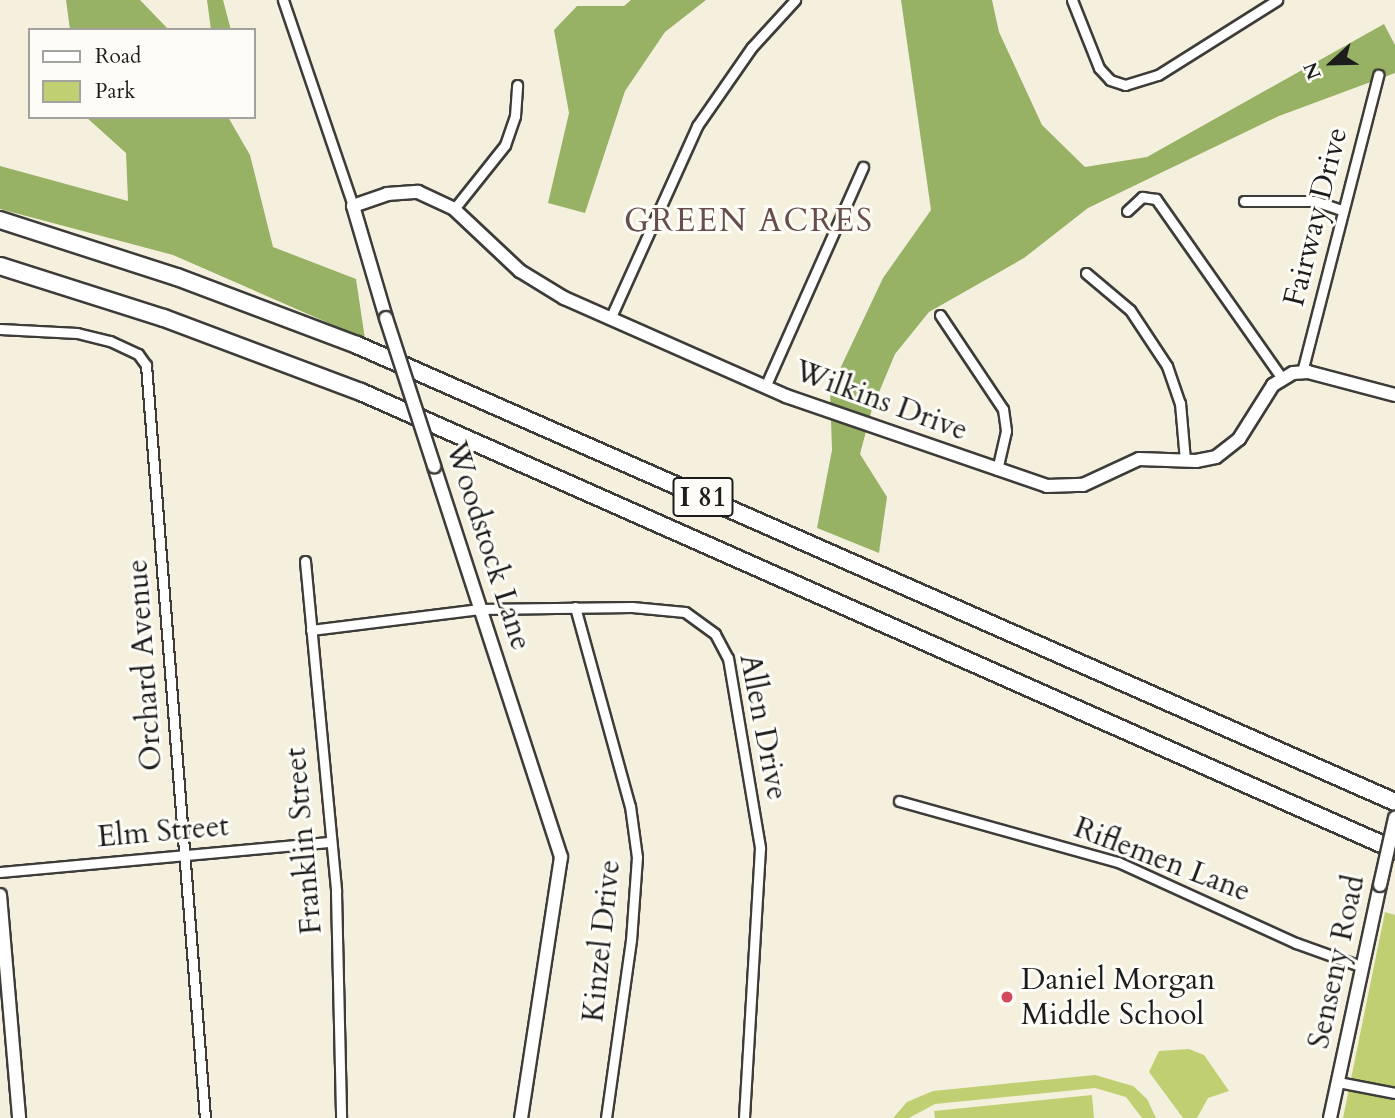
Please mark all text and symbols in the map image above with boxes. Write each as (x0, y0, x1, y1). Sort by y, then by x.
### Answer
legend (28, 28, 256, 119)
north arrow (1297, 28, 1367, 98)
text: Road (95, 42, 141, 71)
text: N (1297, 58, 1328, 83)
text: Park (95, 77, 135, 106)
street label: Fairway Drive (1276, 124, 1356, 310)
district label: GREEN ACRES (625, 202, 873, 240)
street label: Wilkins Drive (790, 353, 972, 449)
street label: Woodstock Lane (437, 437, 539, 655)
road number: I 81 (672, 472, 734, 522)
street label: Orchard Avenue (120, 558, 170, 772)
street label: Allen Drive (731, 651, 795, 803)
street label: Franklin Street (278, 746, 330, 936)
street label: Elm Street (96, 808, 230, 856)
street label: Riflemen Lane (1069, 810, 1255, 910)
street label: Kinzel Drive (576, 858, 628, 1024)
street label: Senseny Road (1301, 872, 1373, 1052)
place label: Daniel Morgan Middle School (1021, 962, 1215, 1032)
marker: Daniel Morgan Middle School (999, 989, 1015, 1005)

